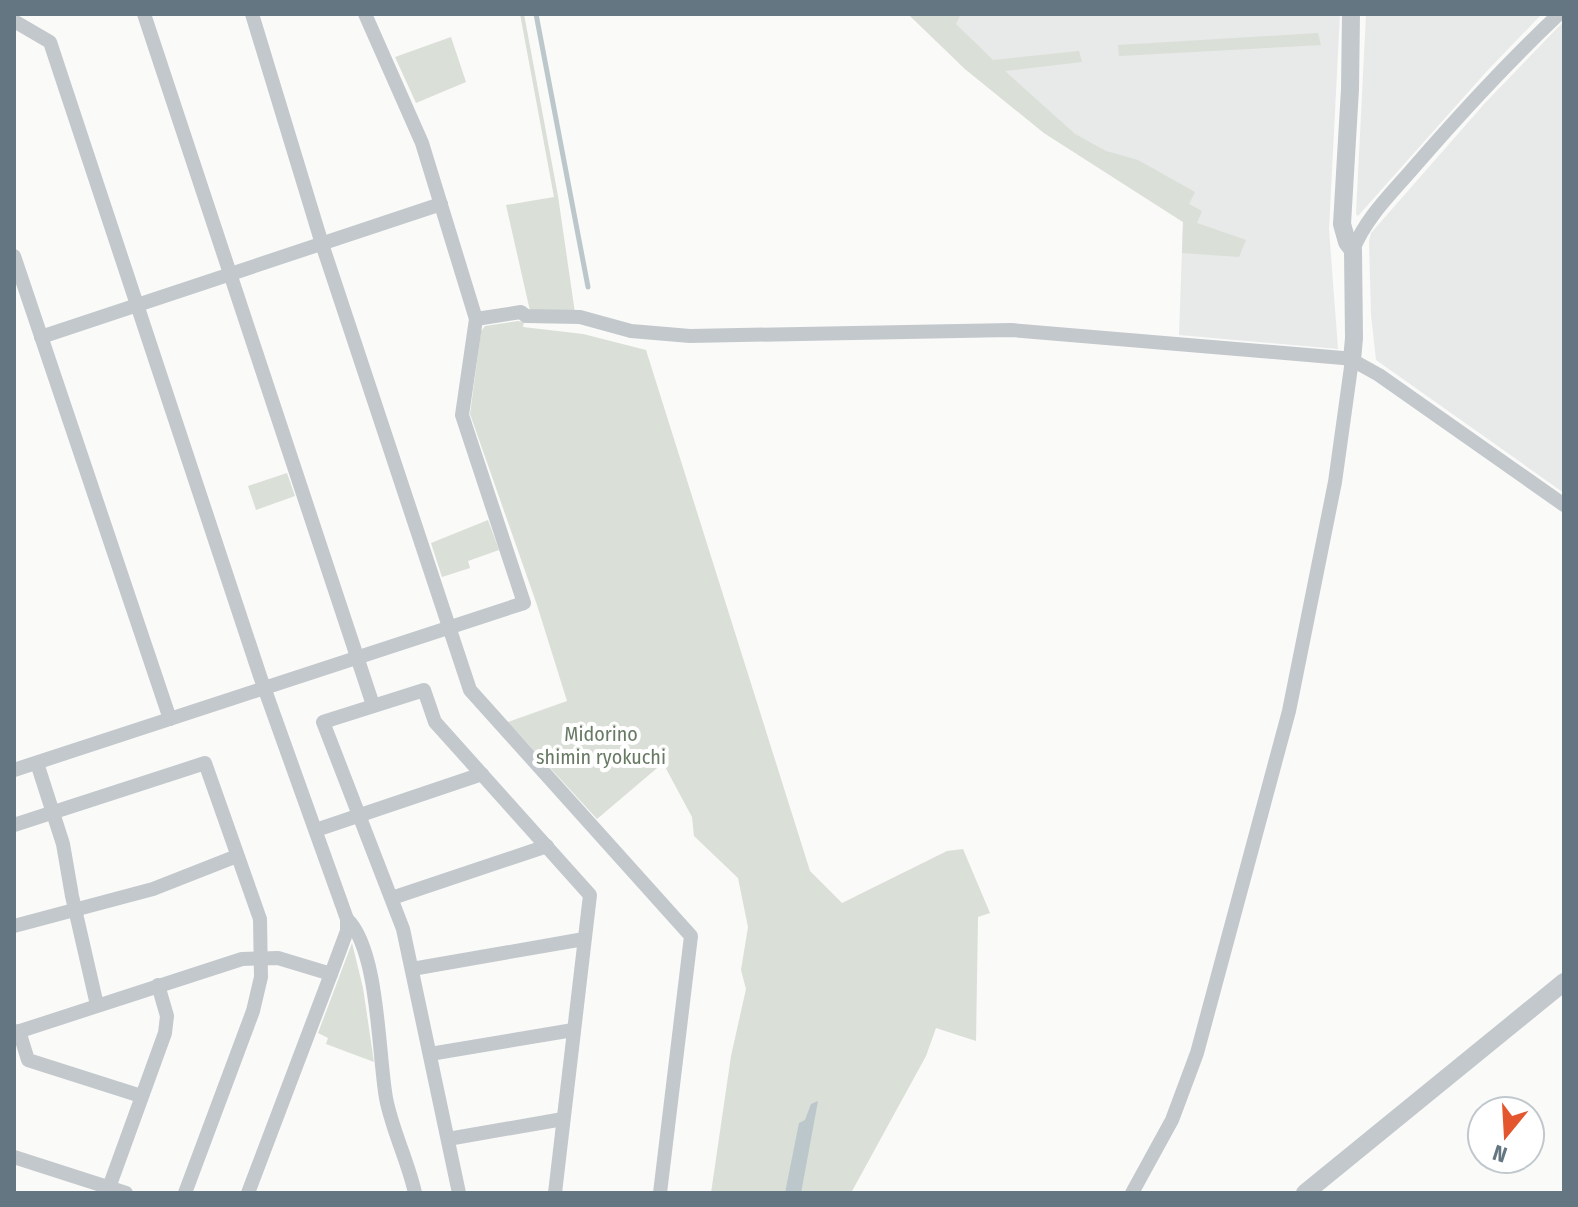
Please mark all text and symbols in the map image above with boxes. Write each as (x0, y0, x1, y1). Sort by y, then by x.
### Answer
park label: Midorino shimin ryokuchi (536, 722, 666, 769)
north arrow (1466, 1095, 1546, 1175)
text: N (1490, 1139, 1510, 1168)

